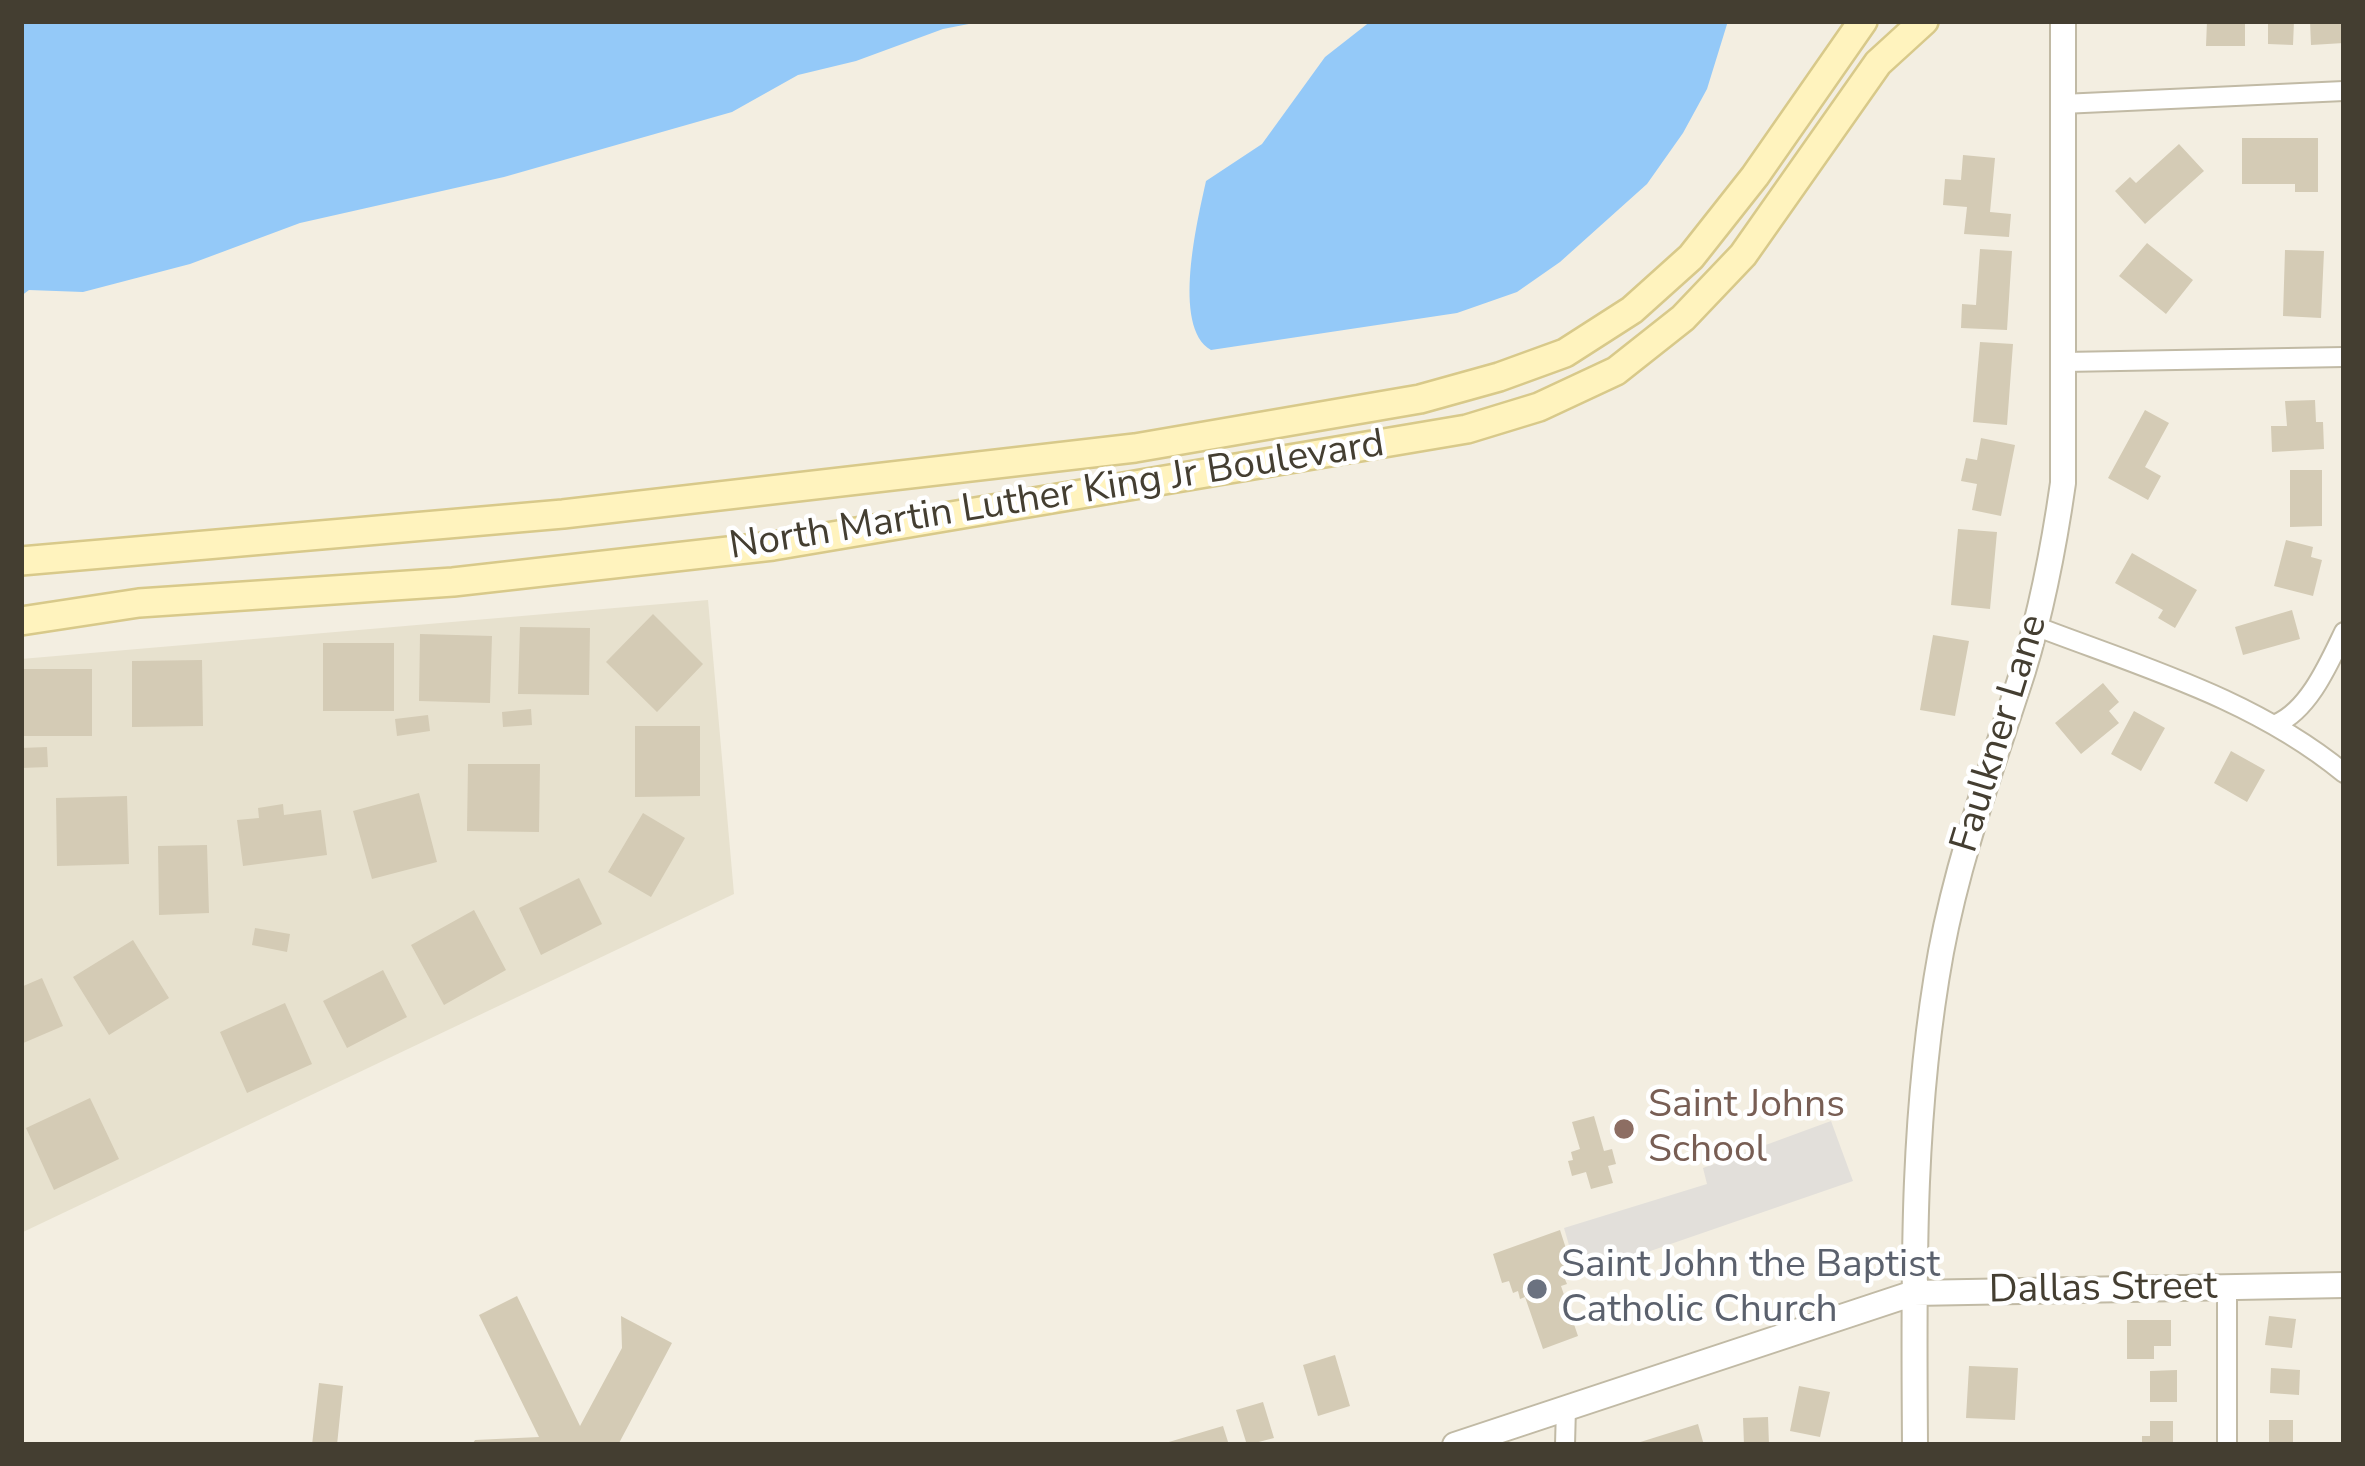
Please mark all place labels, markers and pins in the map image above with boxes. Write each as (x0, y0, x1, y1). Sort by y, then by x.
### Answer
place label: Saint Johns School (1648, 1084, 1845, 1175)
marker: Saint Johns School (1611, 1116, 1637, 1142)
place label: Saint John the Baptist Catholic Church (1561, 1244, 1940, 1335)
marker: Saint John the Baptist Catholic Church (1524, 1276, 1550, 1302)

